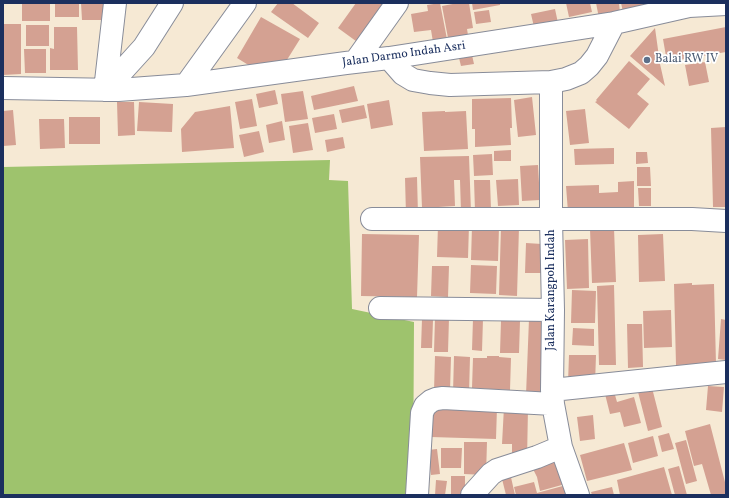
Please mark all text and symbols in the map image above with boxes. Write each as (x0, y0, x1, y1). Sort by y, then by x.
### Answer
street label: Jalan Darmo Indah Asri (342, 39, 466, 71)
place label: Balai RW IV (655, 53, 718, 67)
marker: Balai RW IV (642, 55, 652, 65)
street label: Jalan Karangpoh Indah (545, 229, 559, 351)

